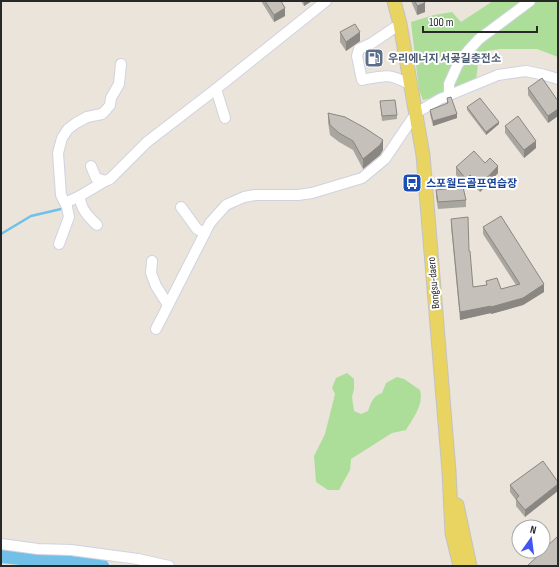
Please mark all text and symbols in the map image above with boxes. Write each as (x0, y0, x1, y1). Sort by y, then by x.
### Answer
scale bar (423, 8, 537, 34)
text: 100 m (429, 15, 454, 30)
fuel station icon: 우리에너지 서곶길충전소 (363, 47, 385, 69)
place label: 우리에너지 서곶길충전소 (388, 52, 501, 65)
bus stop icon: 스포월드골프연습장 (401, 172, 423, 194)
place label: 스포월드골프연습장 (426, 177, 517, 190)
street label: Bongsu-daero (425, 256, 442, 309)
north arrow (511, 519, 551, 559)
text: N (529, 523, 538, 537)

